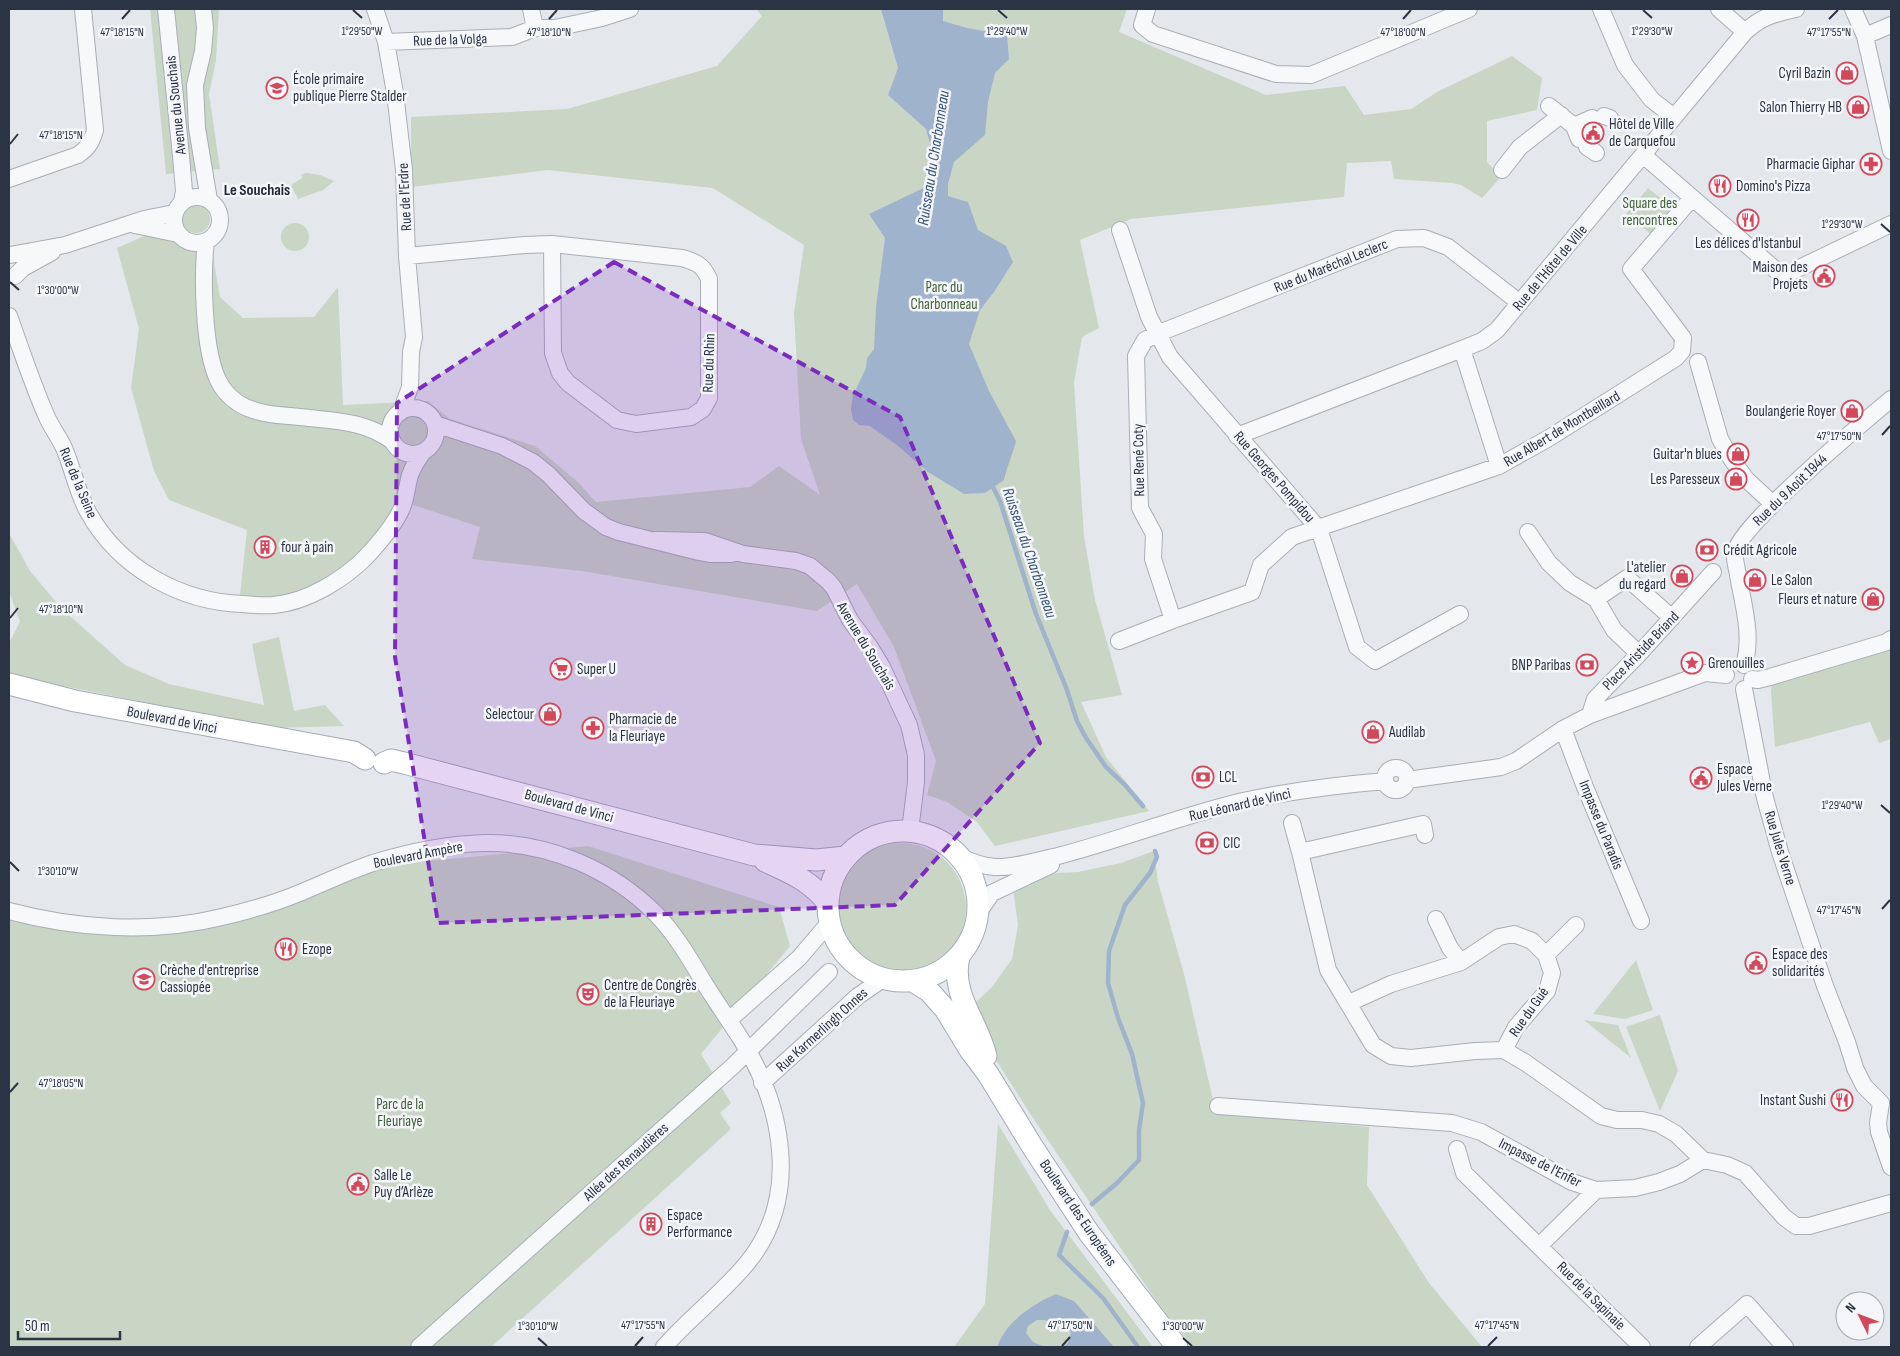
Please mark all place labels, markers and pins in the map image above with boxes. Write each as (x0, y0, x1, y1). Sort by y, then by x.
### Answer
shop icon: Cyril Bazin (1835, 61, 1859, 85)
place label: Cyril Bazin (1779, 64, 1831, 83)
place label: École primaire publique Pierre Stalder (293, 70, 407, 106)
school or university icon: École primaire publique Pierre Stalder (265, 76, 289, 100)
shop icon: Salon Thierry HB (1846, 95, 1870, 119)
place label: Salon Thierry HB (1760, 98, 1842, 117)
place label: Hôtel de Ville de Carquefou (1609, 115, 1676, 151)
public building icon: Hôtel de Ville de Carquefou (1581, 121, 1605, 145)
pharmacy icon: Pharmacie Giphar (1859, 152, 1883, 176)
place label: Pharmacie Giphar (1767, 155, 1856, 174)
restaurant icon: Domino's Pizza (1708, 174, 1732, 198)
place label: Domino's Pizza (1736, 177, 1811, 196)
restaurant icon: Les délices d'Istanbul (1736, 208, 1760, 232)
place label: Les délices d'Istanbul (1695, 234, 1801, 253)
place label: Maison des Projets (1752, 258, 1808, 294)
public building icon: Maison des Projets (1812, 264, 1836, 288)
shop icon: Boulangerie Royer (1840, 399, 1864, 423)
place label: Boulangerie Royer (1746, 402, 1837, 421)
shop icon: Guitar'n blues (1726, 442, 1750, 466)
place label: Guitar'n blues (1653, 445, 1722, 464)
shop icon: Les Paresseux (1724, 467, 1748, 491)
place label: Les Paresseux (1650, 470, 1720, 489)
building icon: four à pain (253, 535, 277, 559)
place label: four à pain (281, 538, 334, 557)
bank icon: Crédit Agricole (1695, 538, 1719, 562)
place label: Crédit Agricole (1723, 541, 1797, 560)
place label: L'atelier du regard (1619, 558, 1667, 594)
shop icon: L'atelier du regard (1670, 564, 1694, 588)
shop icon: Le Salon (1743, 568, 1767, 592)
place label: Le Salon (1771, 571, 1812, 590)
shop icon: Fleurs et nature (1861, 587, 1885, 611)
place label: Fleurs et nature (1778, 590, 1857, 609)
place icon: Grenouilles (1680, 651, 1704, 675)
bank icon: BNP Paribas (1575, 653, 1599, 677)
place label: Grenouilles (1708, 654, 1764, 673)
place label: BNP Paribas (1512, 656, 1571, 675)
supermarket icon: Super U (549, 657, 573, 681)
place label: Super U (577, 660, 616, 679)
shop icon: Selectour (538, 702, 562, 726)
place label: Selectour (486, 705, 535, 724)
place label: Pharmacie de la Fleuriaye (609, 710, 677, 746)
pharmacy icon: Pharmacie de la Fleuriaye (581, 716, 605, 740)
shop icon: Audilab (1361, 720, 1385, 744)
place label: Audilab (1388, 723, 1426, 742)
place label: Espace Jules Verne (1716, 760, 1772, 796)
bank icon: LCL (1191, 765, 1215, 789)
public building icon: Espace Jules Verne (1689, 766, 1713, 790)
place label: LCL (1219, 768, 1238, 787)
bank icon: CIC (1195, 831, 1219, 855)
place label: CIC (1223, 834, 1241, 853)
restaurant icon: Ezope (274, 937, 298, 961)
place label: Ezope (302, 940, 332, 959)
place label: Espace des solidarités (1772, 945, 1828, 981)
public building icon: Espace des solidarités (1744, 951, 1768, 975)
place label: Crèche d'entreprise Cassiopée (160, 961, 259, 997)
school or university icon: Crèche d'entreprise Cassiopée (132, 967, 156, 991)
place label: Centre de Congrès de la Fleuriaye (604, 976, 697, 1012)
theatre icon: Centre de Congrès de la Fleuriaye (576, 982, 600, 1006)
restaurant icon: Instant Sushi (1830, 1088, 1854, 1112)
place label: Instant Sushi (1760, 1091, 1826, 1110)
place label: Salle Le Puy d’Arlèze (374, 1166, 434, 1202)
public building icon: Salle Le Puy d’Arlèze (346, 1172, 370, 1196)
place label: Espace Performance (667, 1206, 732, 1242)
building icon: Espace Performance (639, 1212, 663, 1236)

